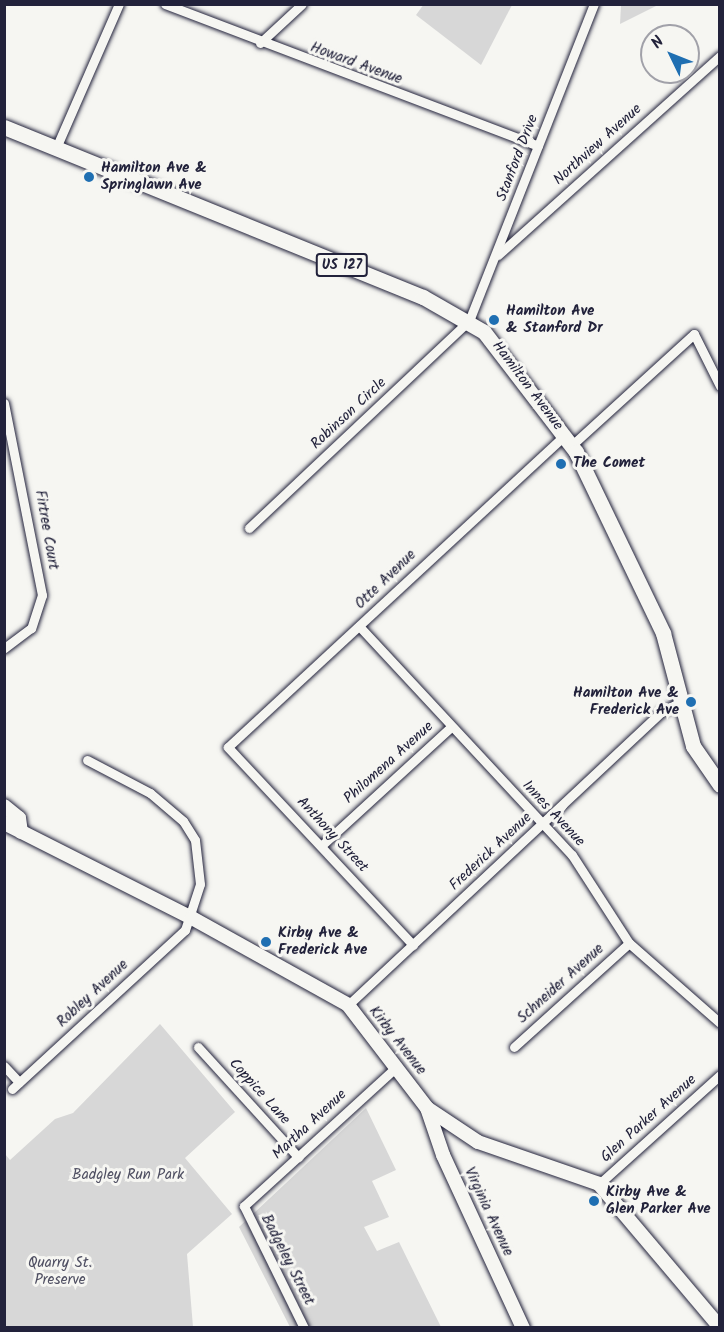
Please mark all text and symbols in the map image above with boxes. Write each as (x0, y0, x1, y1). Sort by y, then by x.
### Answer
north arrow (640, 24, 700, 84)
text: N (645, 31, 671, 55)
street label: Howard Avenue (308, 39, 404, 89)
street label: Northview Avenue (550, 101, 646, 189)
street label: Stanford Drive (493, 112, 543, 204)
place label: Hamilton Ave & Springlawn Ave (101, 159, 207, 194)
marker: Hamilton Ave & Springlawn Ave (82, 170, 96, 184)
road number: US 127 (315, 254, 369, 276)
place label: Hamilton Ave & Stanford Dr (506, 302, 603, 337)
marker: Hamilton Ave & Stanford Dr (487, 313, 501, 327)
street label: Hamilton Avenue (488, 338, 566, 434)
street label: Robinson Circle (307, 374, 391, 454)
place label: The Comet (573, 455, 645, 473)
marker: The Comet (554, 457, 568, 471)
street label: Firtree Court (30, 489, 62, 571)
street label: Otte Avenue (352, 547, 420, 613)
place label: Hamilton Ave & Frederick Ave (573, 684, 679, 719)
marker: Hamilton Ave & Frederick Ave (684, 695, 698, 709)
street label: Philomena Avenue (341, 718, 437, 808)
street label: Innes Avenue (518, 777, 588, 851)
street label: Anthony Street (292, 793, 372, 877)
street label: Frederick Avenue (446, 809, 536, 895)
place label: Kirby Ave & Frederick Ave (278, 924, 367, 959)
marker: Kirby Ave & Frederick Ave (259, 935, 273, 949)
street label: Schneider Avenue (514, 940, 608, 1028)
street label: Robley Avenue (54, 956, 132, 1032)
street label: Kirby Avenue (365, 1003, 429, 1079)
street label: Coppice Lane (225, 1055, 293, 1129)
street label: Glen Parker Avenue (597, 1071, 701, 1167)
street label: Martha Avenue (269, 1086, 351, 1164)
street label: Virginia Avenue (460, 1165, 516, 1259)
park label: Badgley Run Park (72, 1167, 184, 1185)
place label: Kirby Ave & Glen Parker Ave (606, 1183, 711, 1218)
marker: Kirby Ave & Glen Parker Ave (587, 1194, 601, 1208)
street label: Badgeley Street (256, 1212, 318, 1308)
park label: Quarry St. Preserve (28, 1254, 92, 1289)

